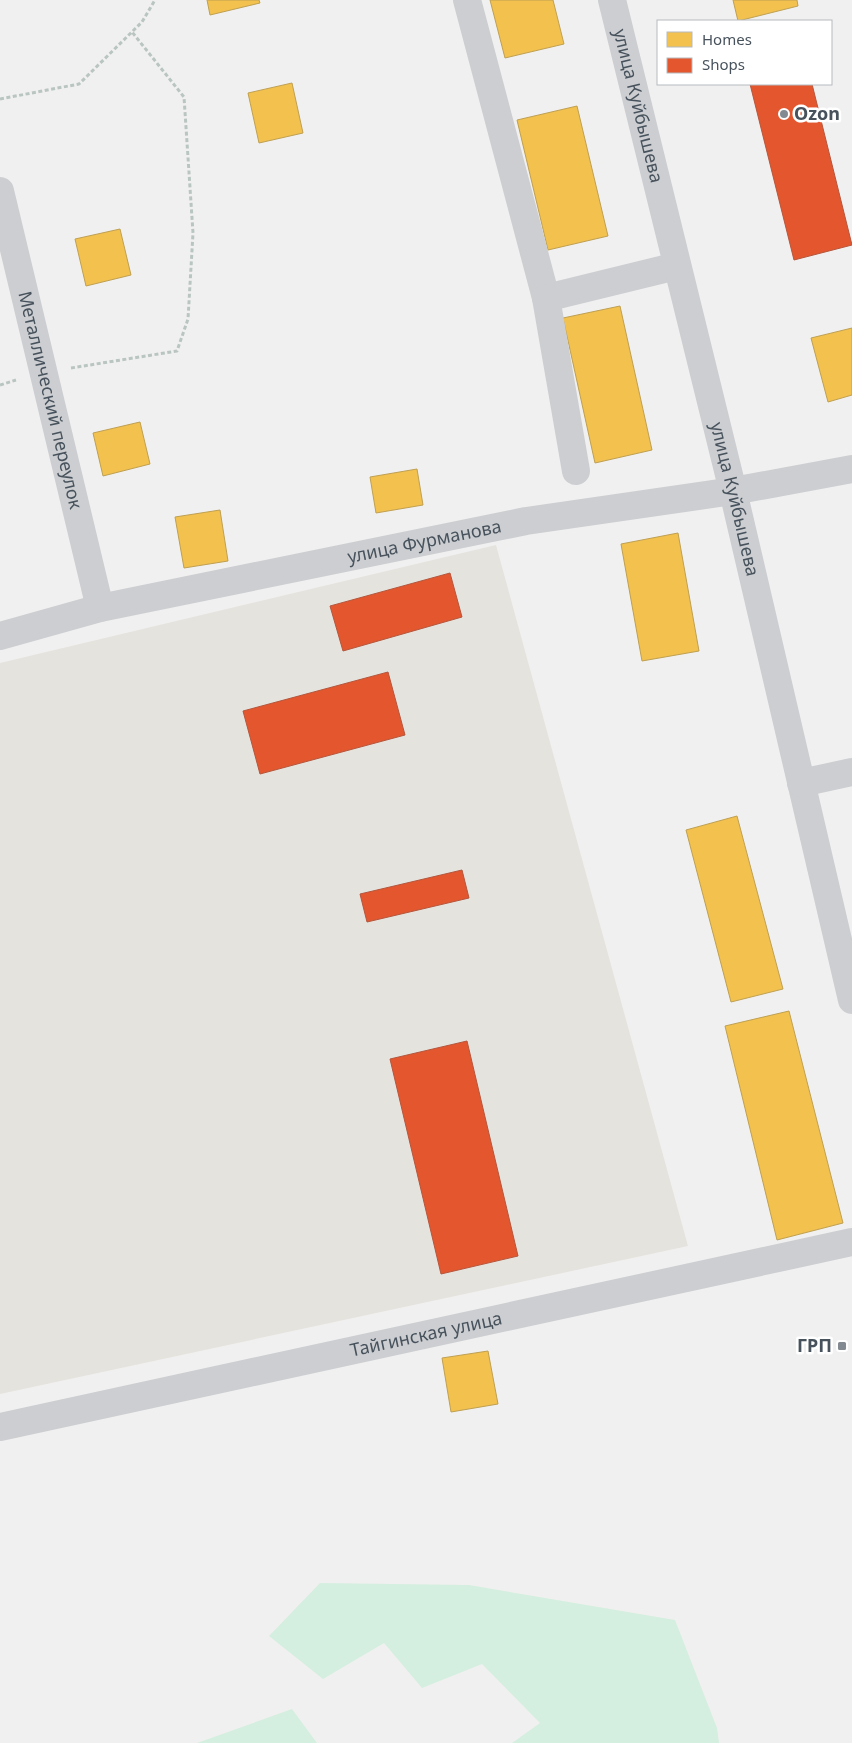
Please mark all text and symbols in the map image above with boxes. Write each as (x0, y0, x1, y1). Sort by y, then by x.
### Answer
legend (657, 20, 832, 85)
street label: улица Куйбышева (609, 26, 670, 185)
text: Homes (702, 29, 752, 49)
text: Shops (702, 54, 745, 74)
place label: Ozon (794, 101, 840, 125)
marker: Ozon (778, 108, 790, 120)
street label: Металлический переулок (13, 289, 89, 512)
street label: улица Куйбышева (705, 419, 766, 578)
street label: улица Фурманова (345, 513, 503, 568)
street label: Тайгинская улица (348, 1305, 504, 1362)
place label: ГРП (797, 1333, 832, 1357)
marker: ГРП (836, 1340, 848, 1352)

